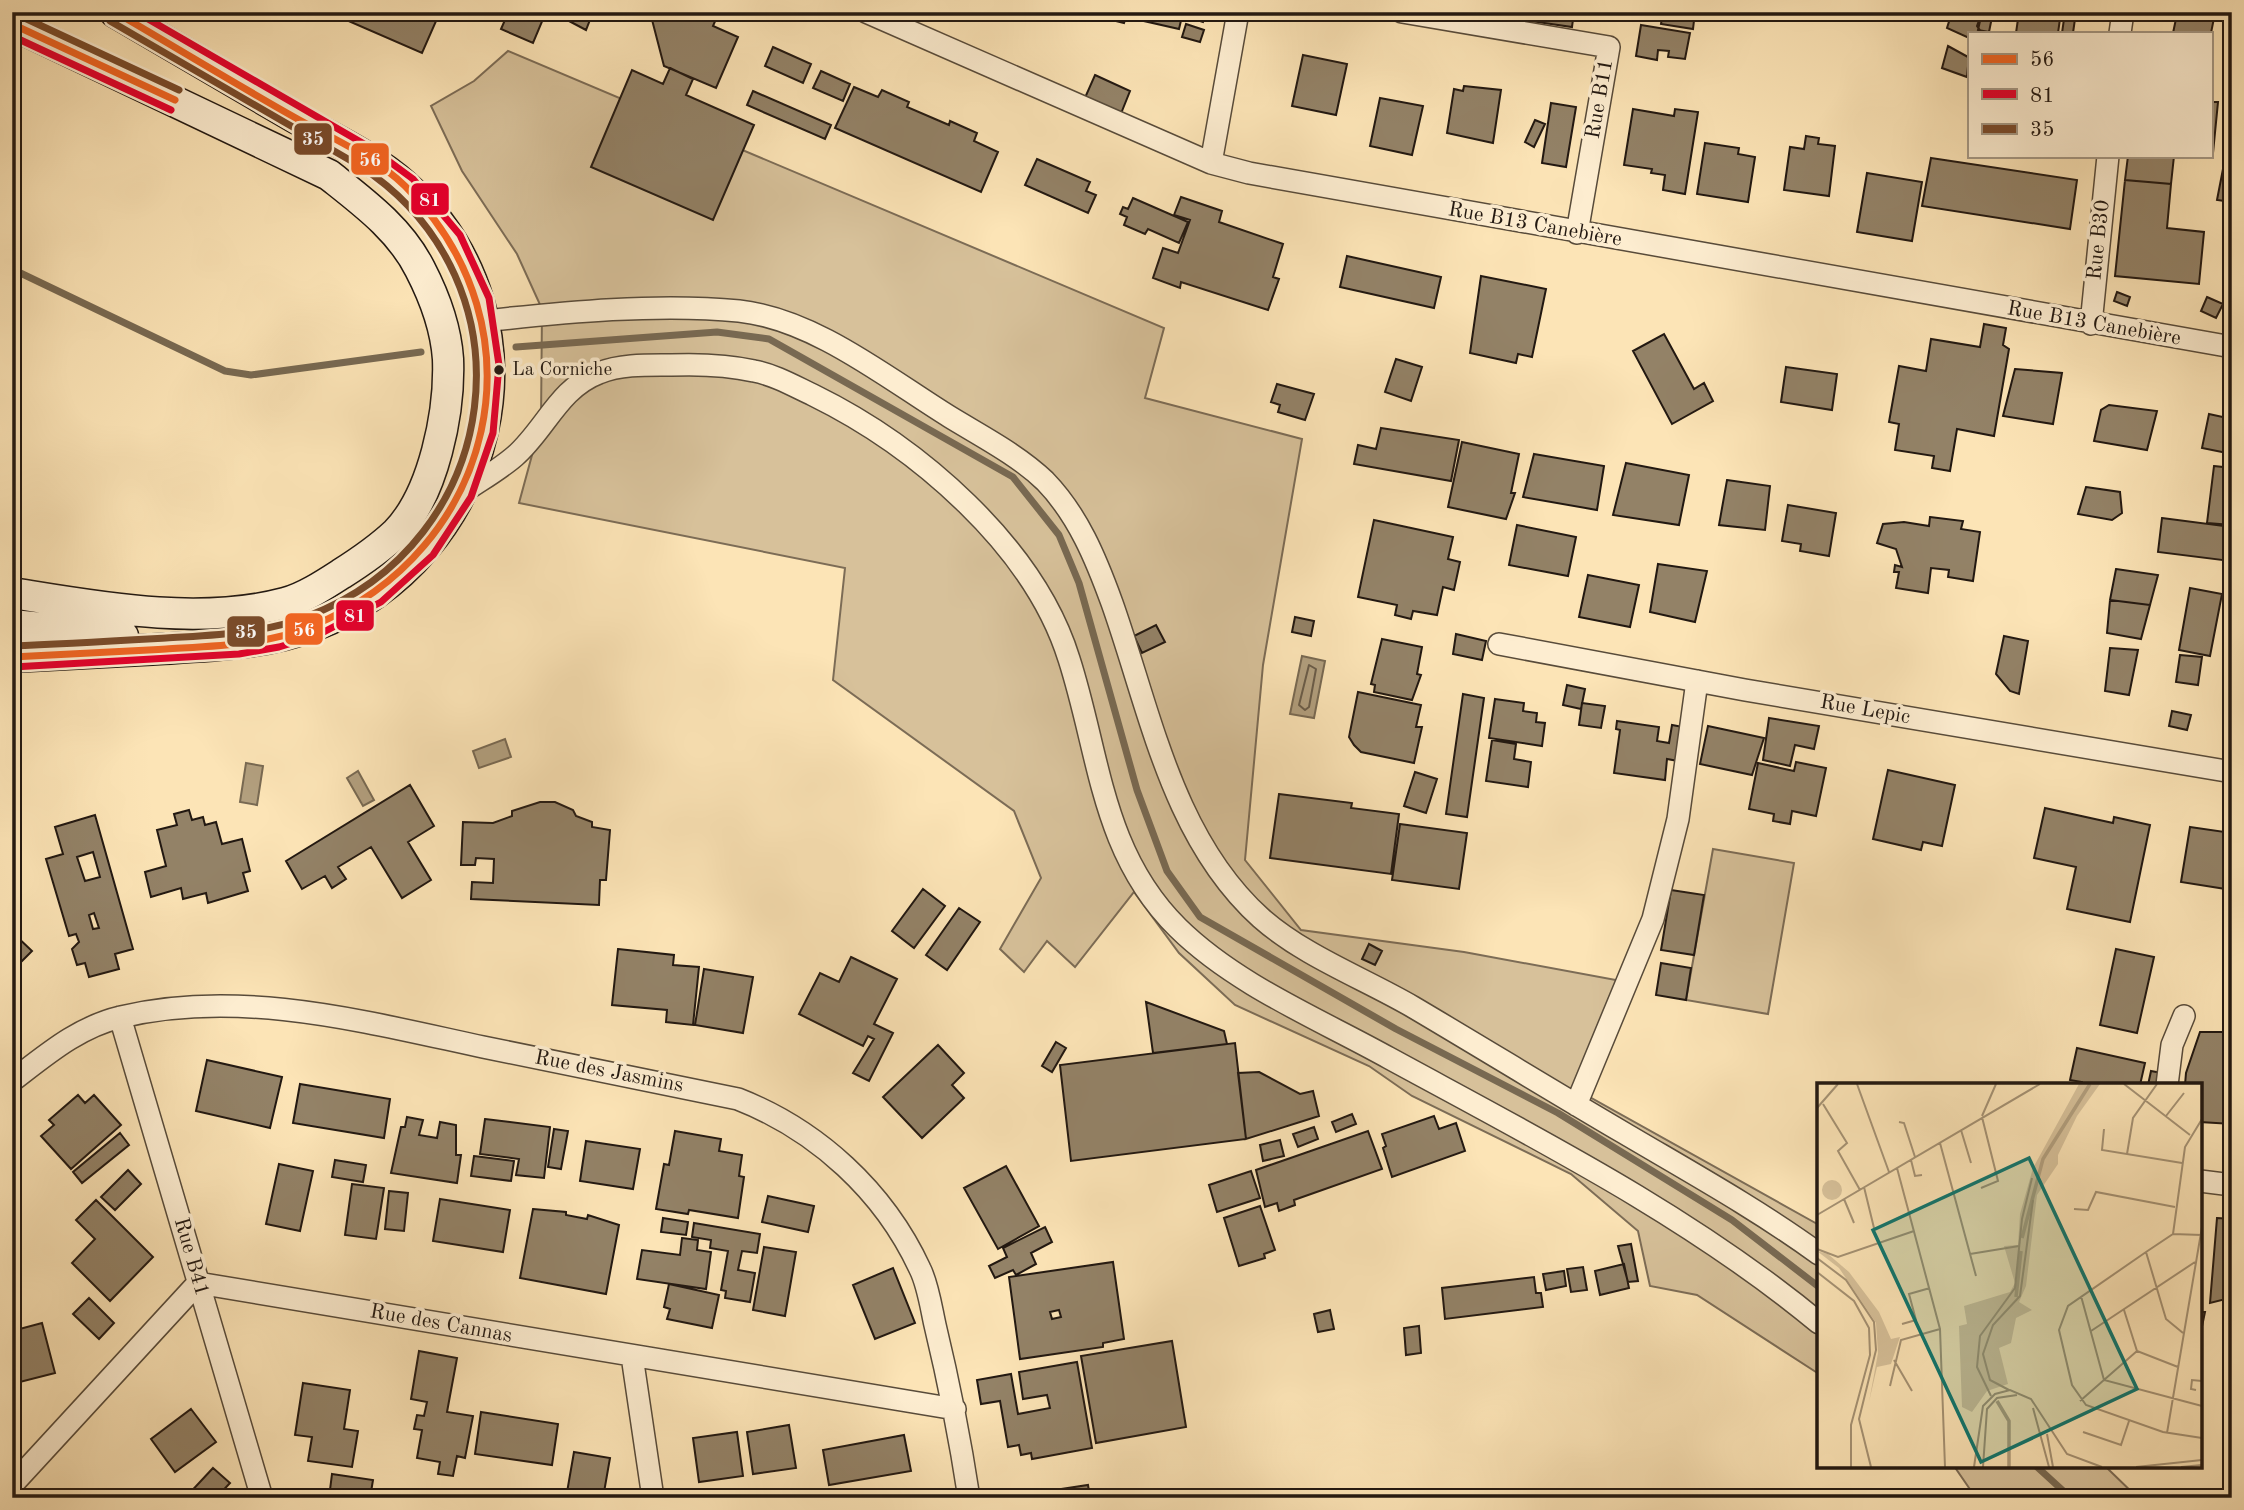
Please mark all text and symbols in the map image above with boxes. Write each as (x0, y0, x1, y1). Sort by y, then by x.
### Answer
legend (1968, 32, 2212, 158)
text: 56 (2030, 50, 2054, 71)
street label: Rue B11 (1583, 57, 1617, 141)
text: 81 (2030, 86, 2054, 107)
text: 35 (2030, 120, 2054, 141)
line badge: 35 (293, 122, 333, 156)
text: 35 (302, 131, 324, 150)
line badge: 56 (350, 142, 390, 176)
text: 56 (359, 152, 381, 171)
line badge: 81 (410, 182, 450, 216)
text: 81 (419, 192, 441, 211)
street label: Rue B13 Canebière (1446, 199, 1624, 251)
street label: Rue B30 (2084, 199, 2114, 281)
street label: Rue B13 Canebière (2005, 298, 2183, 350)
place label: La Corniche (512, 361, 612, 380)
marker: La Corniche (492, 363, 506, 377)
line badge: 81 (335, 599, 375, 632)
text: 81 (344, 608, 366, 627)
line badge: 56 (284, 612, 324, 646)
line badge: 35 (226, 615, 266, 648)
text: 56 (293, 622, 315, 641)
text: 35 (235, 624, 257, 643)
street label: Rue Lepic (1818, 692, 1912, 728)
street label: Rue des Jasmins (533, 1047, 685, 1097)
inset map (1817, 1083, 2202, 1468)
street label: Rue B41 (170, 1215, 212, 1299)
street label: Rue des Cannas (368, 1301, 514, 1347)

